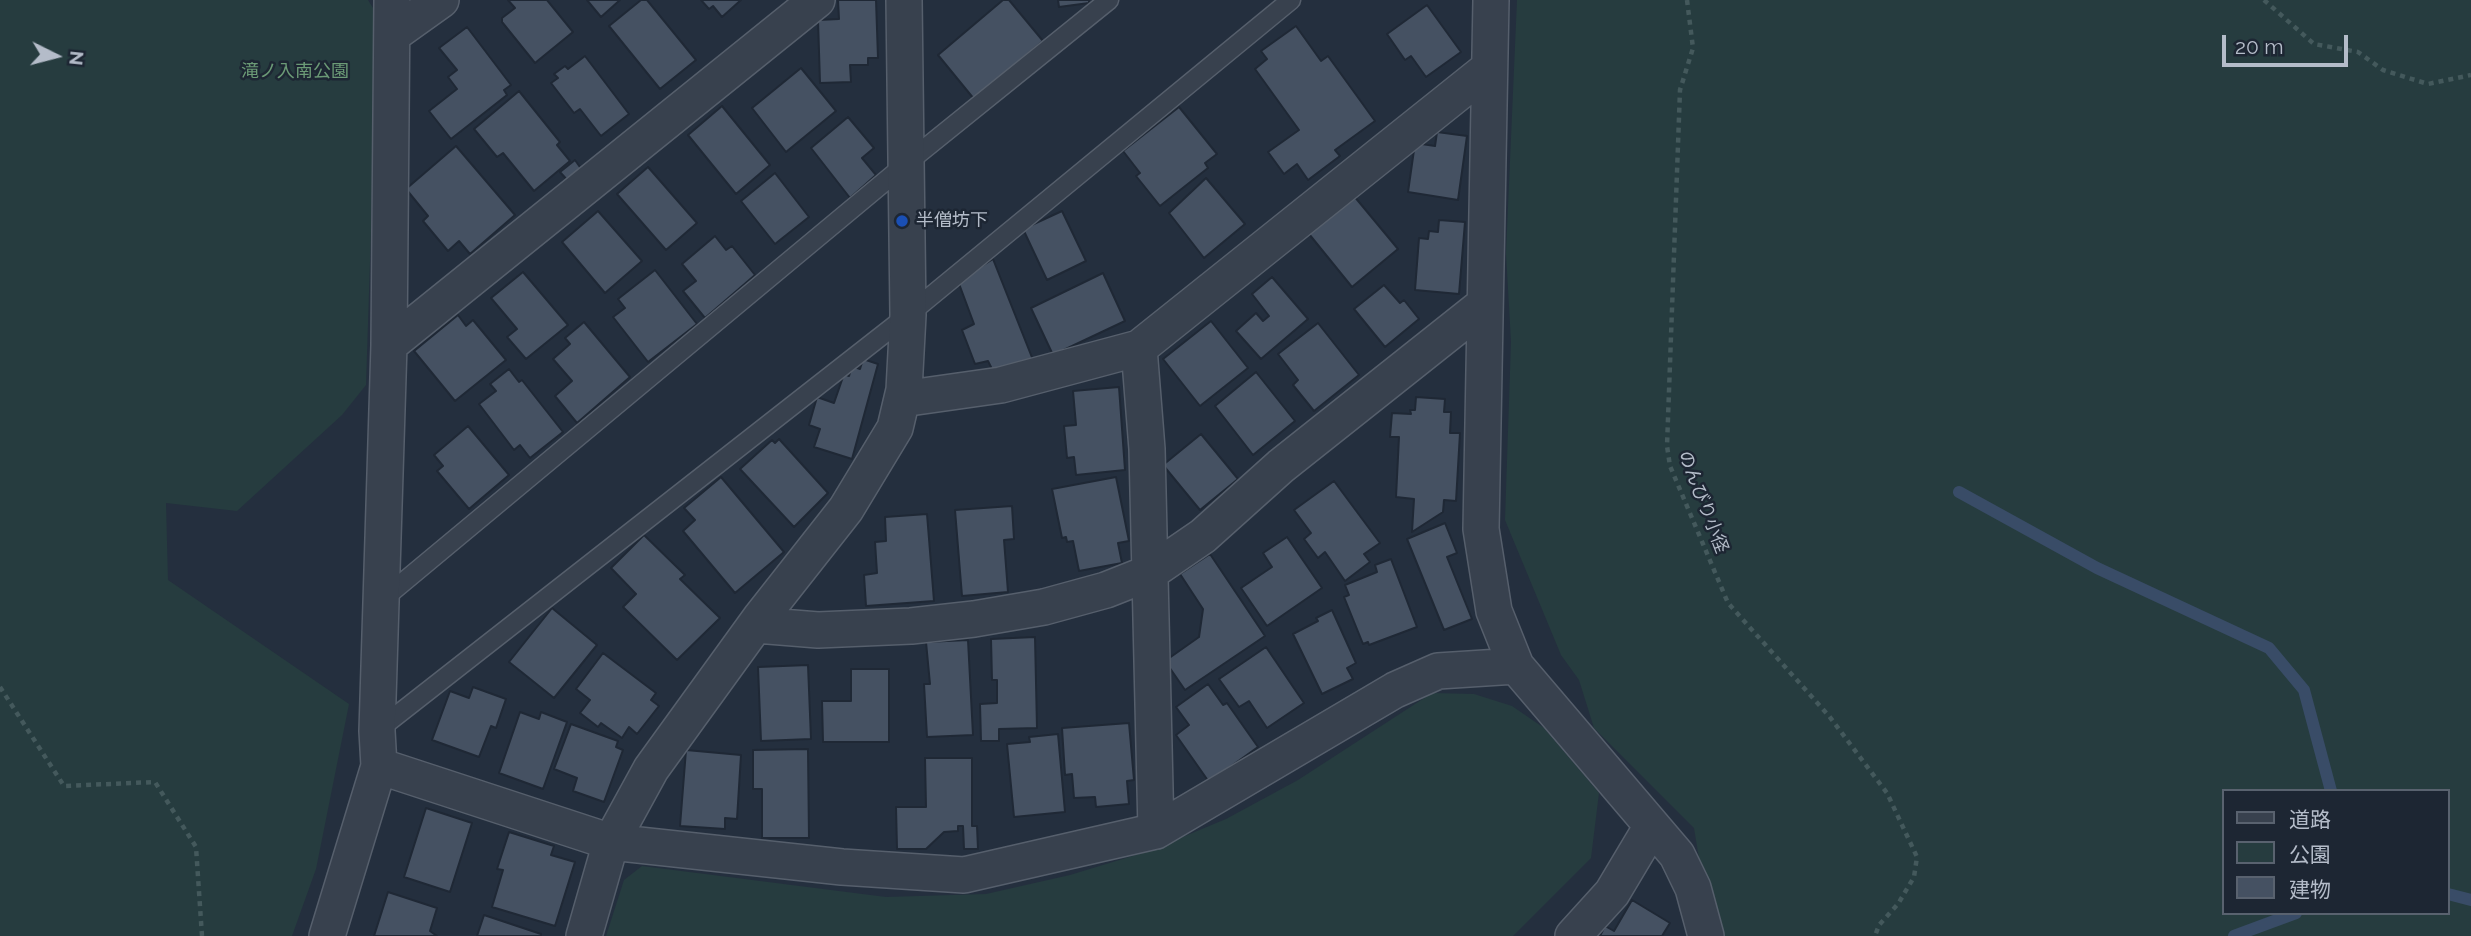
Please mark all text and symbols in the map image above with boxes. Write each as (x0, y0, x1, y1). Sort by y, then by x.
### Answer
north arrow (21, 21, 91, 91)
scale bar (2226, 21, 2352, 65)
text: 20 m (2235, 34, 2283, 59)
text: N (65, 50, 89, 67)
park label: 滝ノ入南公園 (241, 61, 349, 83)
place label: 半僧坊下 (916, 210, 988, 232)
marker: 半僧坊下 (894, 213, 910, 229)
street label: のんびり小径 (1674, 448, 1732, 556)
legend (2222, 789, 2450, 915)
text: 道路 (2289, 807, 2331, 832)
text: 公園 (2289, 842, 2331, 867)
text: 建物 (2289, 877, 2331, 902)

